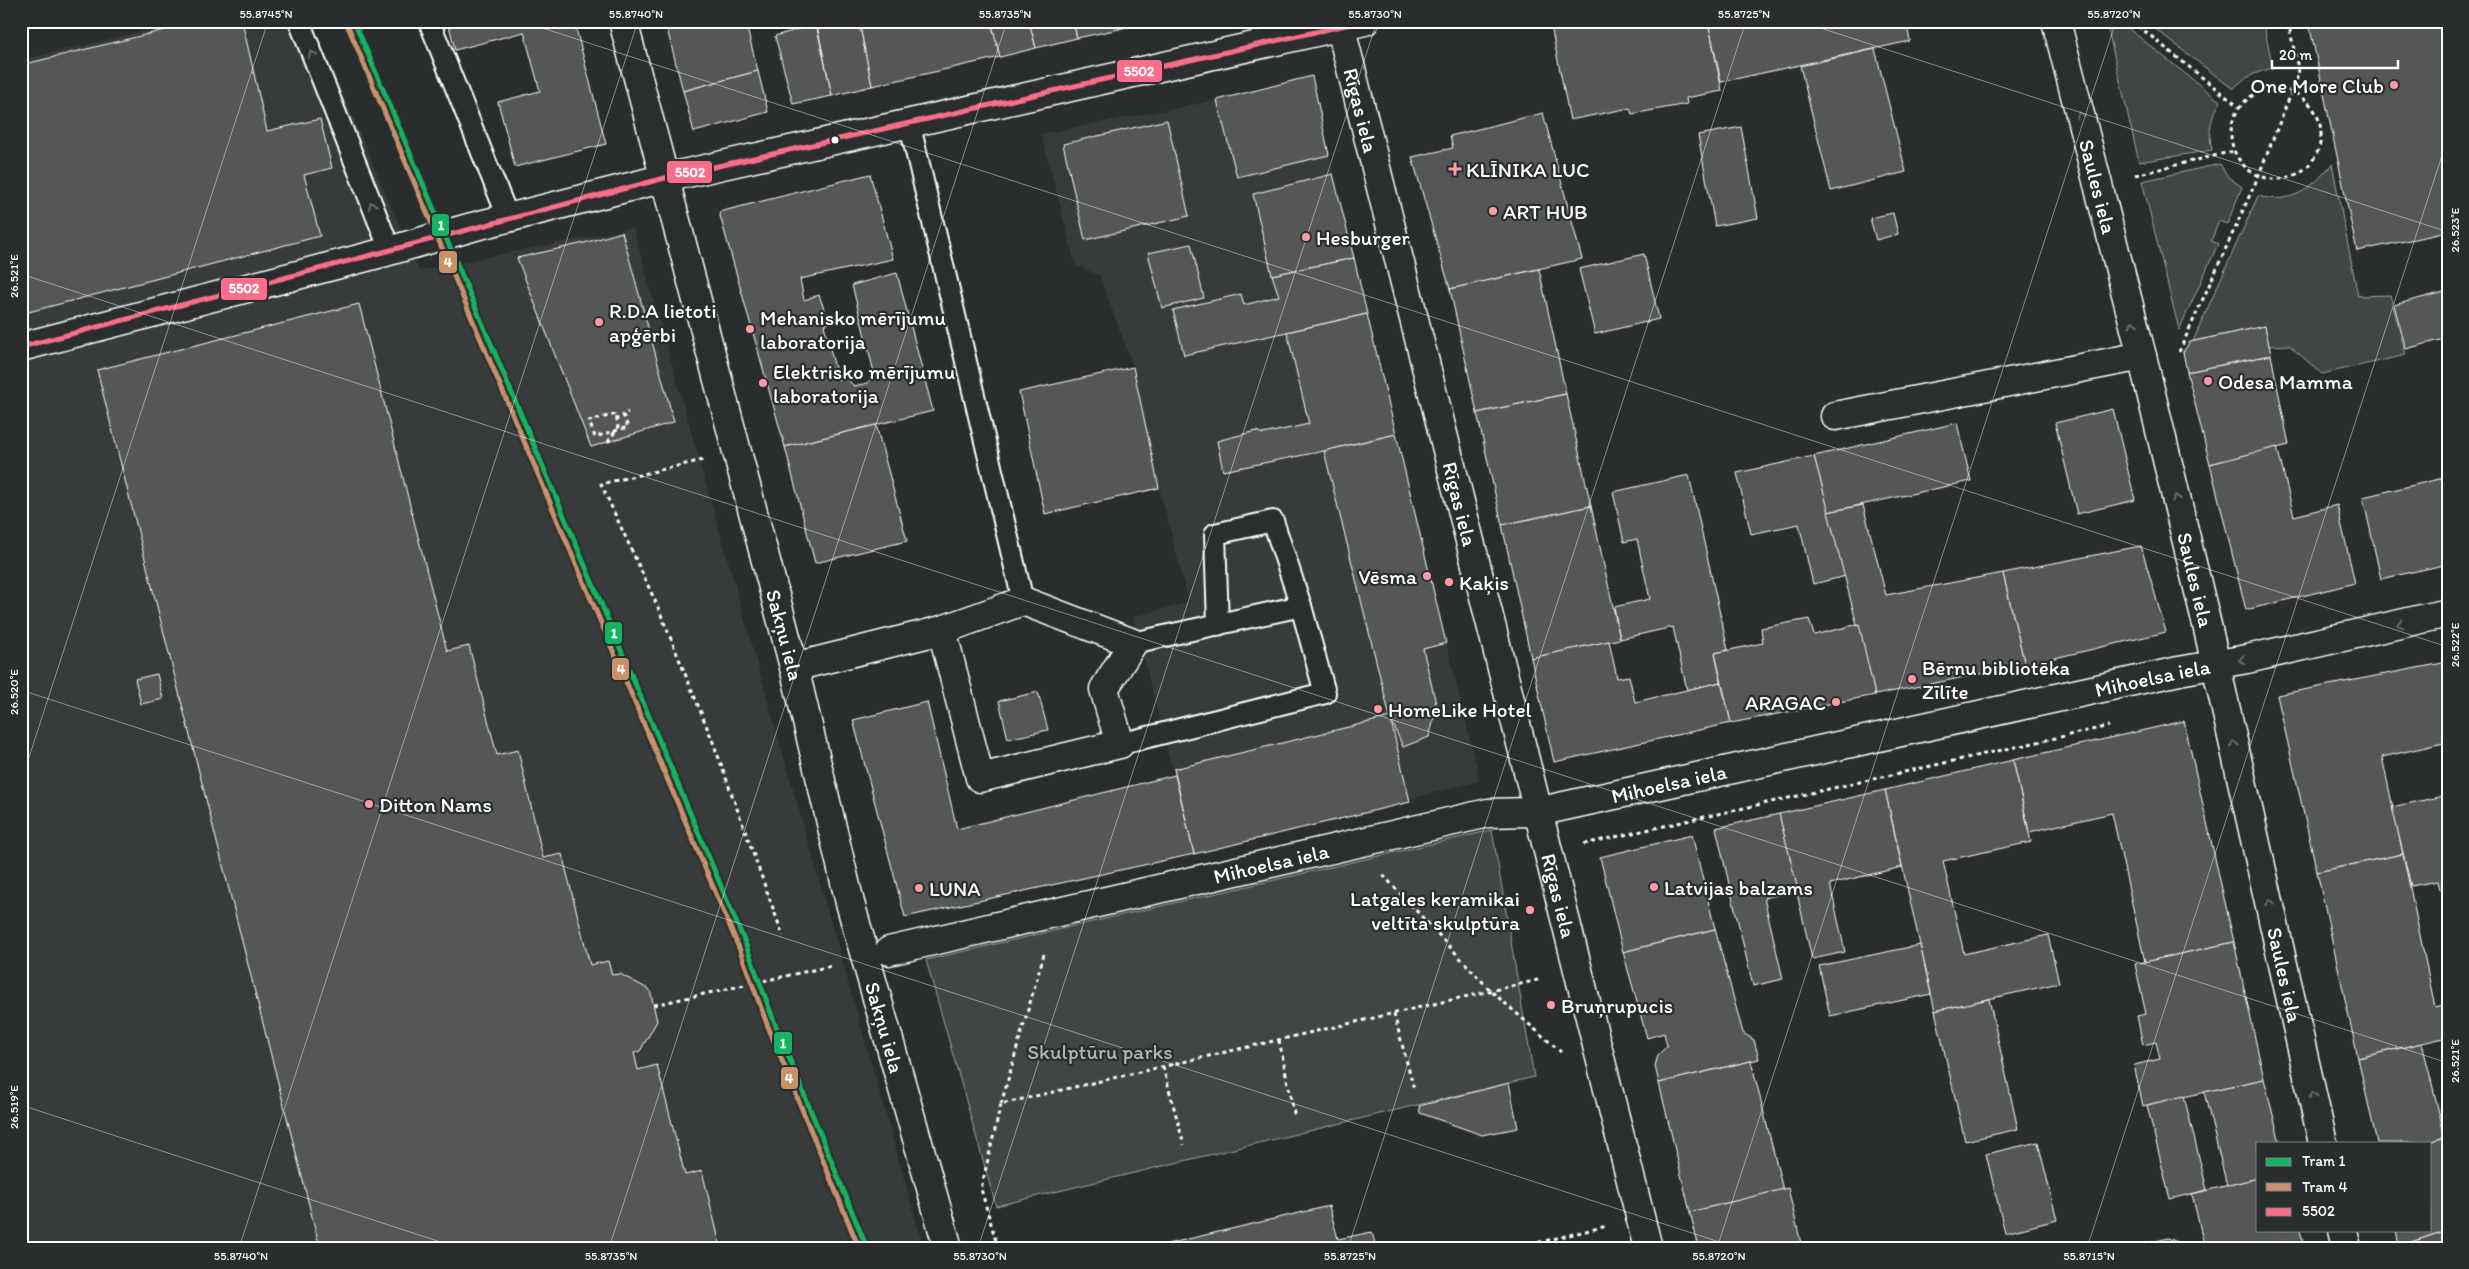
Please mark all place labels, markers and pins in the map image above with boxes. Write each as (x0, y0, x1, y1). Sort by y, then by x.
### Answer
place label: One More Club (2250, 73, 2384, 98)
marker: One More Club (2388, 79, 2400, 91)
unlabelled marker (830, 135, 840, 145)
place label: KLĪNIKA LUC (1466, 157, 1589, 182)
marker: KLĪNIKA LUC (1448, 162, 1462, 176)
place label: ART HUB (1503, 199, 1588, 224)
marker: ART HUB (1487, 205, 1499, 217)
place label: Hesburger (1316, 225, 1410, 250)
marker: Hesburger (1300, 231, 1312, 243)
place label: R.D.A lietoti apģērbi (609, 298, 717, 347)
place label: Mehanisko mērījumu laboratorija (760, 305, 946, 354)
marker: R.D.A lietoti apģērbi (593, 316, 605, 328)
marker: Mehanisko mērījumu laboratorija (744, 323, 756, 335)
place label: Elektrisko mērījumu laboratorija (773, 359, 955, 408)
place label: Odesa Mamma (2218, 369, 2353, 394)
marker: Odesa Mamma (2202, 375, 2214, 387)
marker: Elektrisko mērījumu laboratorija (757, 377, 769, 389)
place label: Vēsma (1358, 564, 1417, 589)
marker: Vēsma (1421, 570, 1433, 582)
place label: Kaķis (1459, 570, 1509, 595)
marker: Kaķis (1443, 576, 1455, 588)
place label: Bērnu bibliotēka Zīlīte (1922, 655, 2070, 704)
marker: Bērnu bibliotēka Zīlīte (1906, 673, 1918, 685)
place label: ARAGAC (1745, 690, 1826, 715)
marker: ARAGAC (1830, 696, 1842, 708)
place label: HomeLike Hotel (1388, 697, 1532, 722)
marker: HomeLike Hotel (1372, 703, 1384, 715)
place label: Ditton Nams (379, 792, 492, 817)
marker: Ditton Nams (363, 798, 375, 810)
place label: Latvijas balzams (1664, 875, 1813, 900)
place label: LUNA (929, 876, 981, 901)
marker: Latvijas balzams (1648, 881, 1660, 893)
marker: LUNA (913, 882, 925, 894)
place label: Latgales keramikai veltīta skulptūra (1350, 886, 1520, 935)
marker: Latgales keramikai veltīta skulptūra (1524, 904, 1536, 916)
place label: Bruņrupucis (1561, 993, 1673, 1018)
marker: Bruņrupucis (1545, 999, 1557, 1011)

